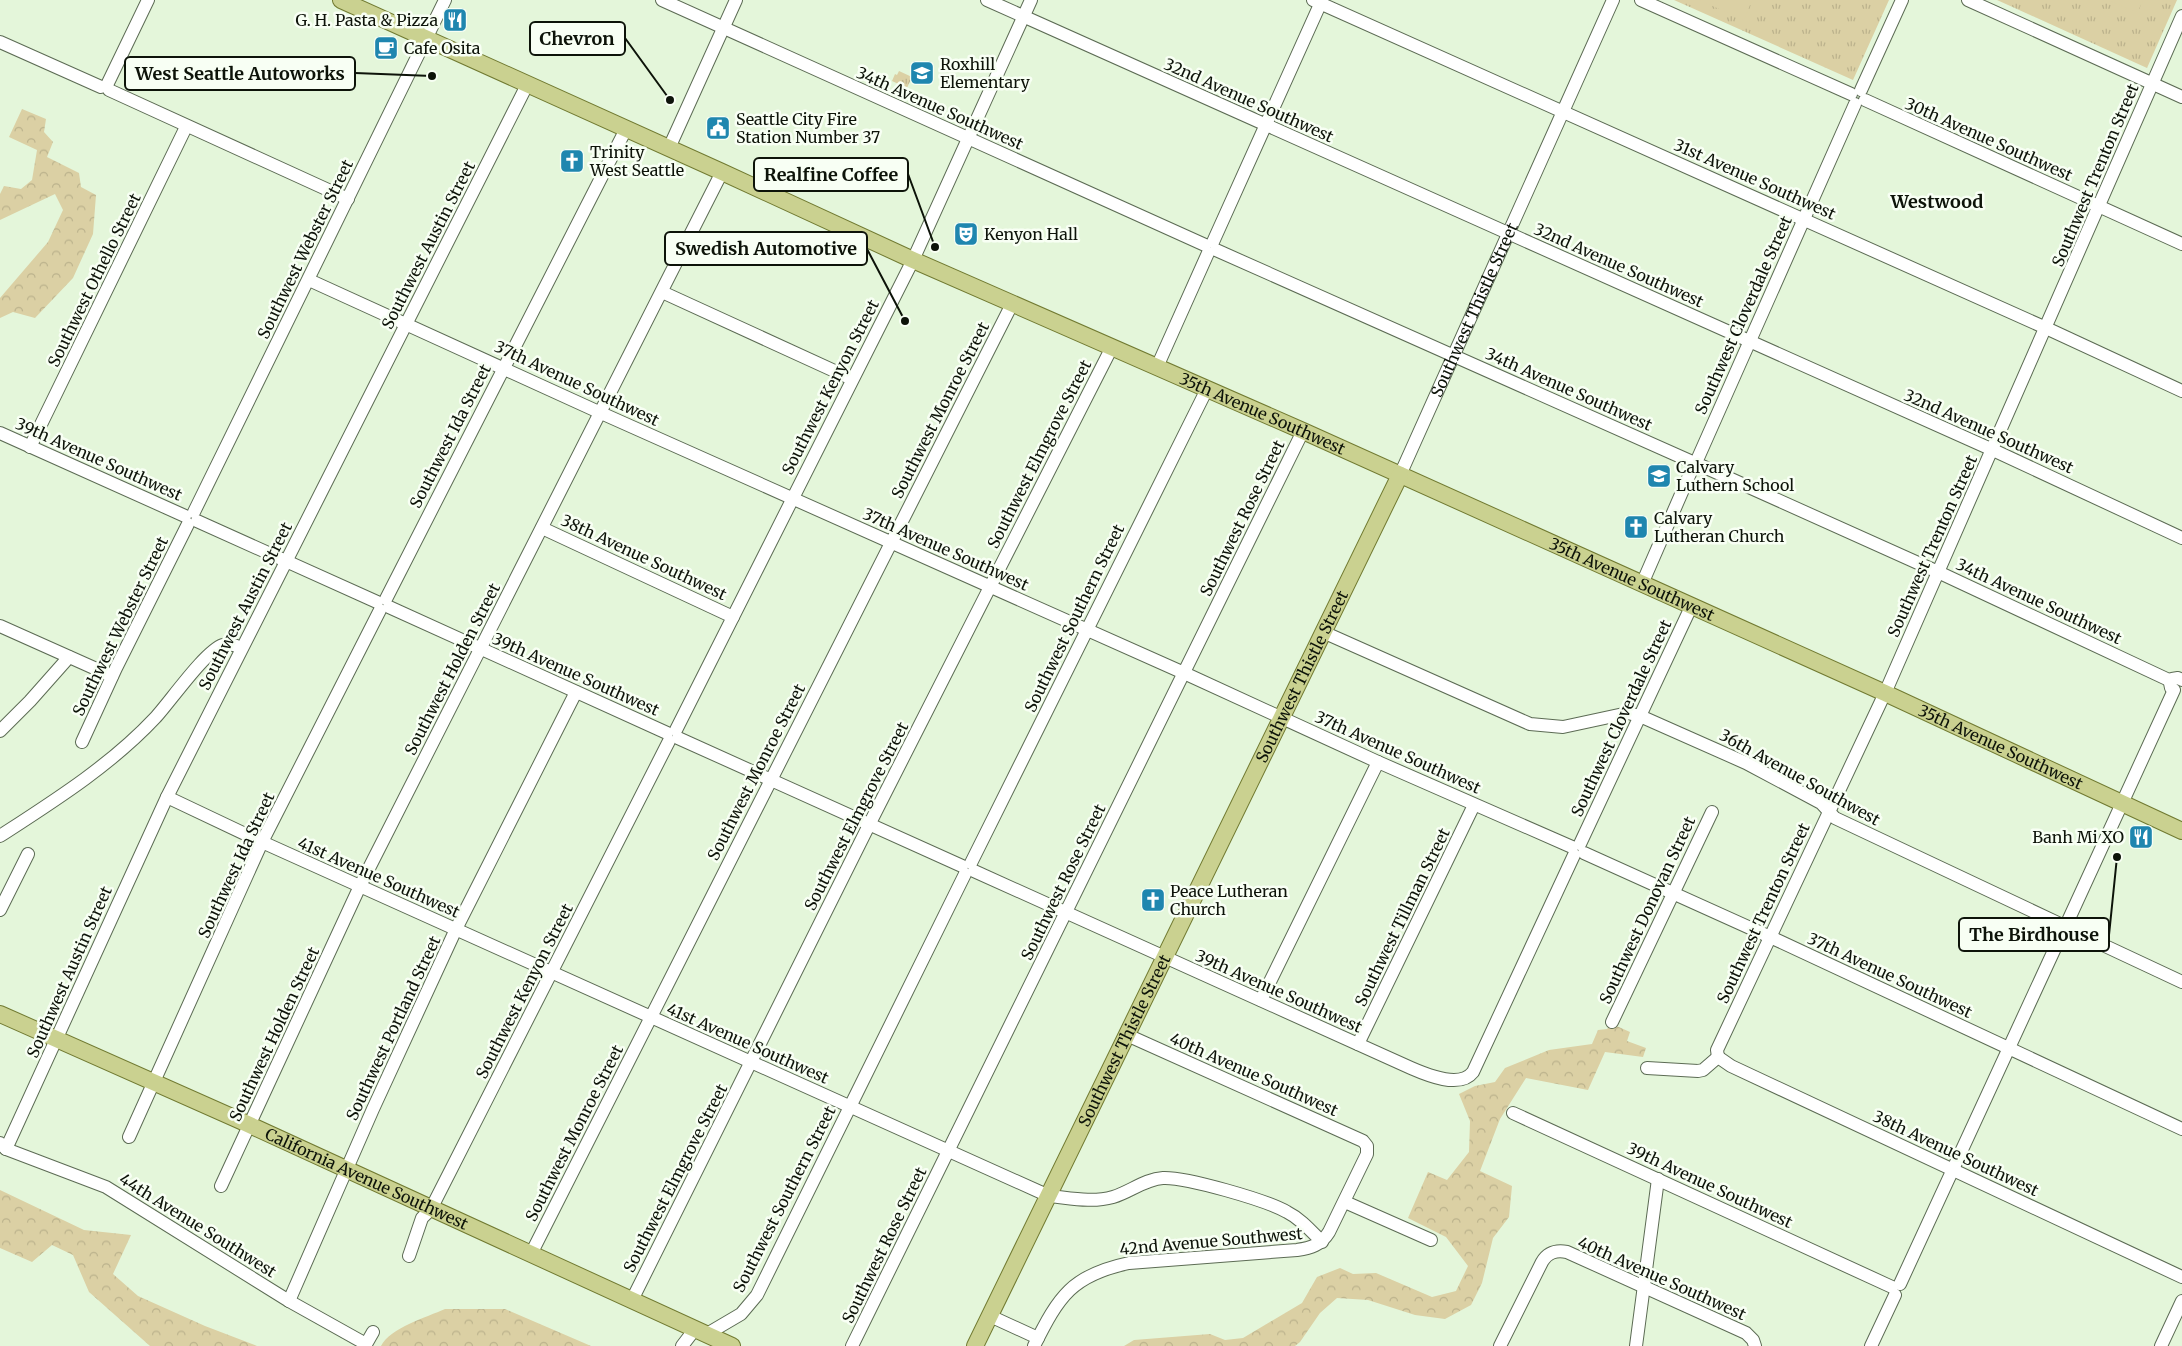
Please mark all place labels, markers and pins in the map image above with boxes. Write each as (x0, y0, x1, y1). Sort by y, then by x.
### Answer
restaurant icon: G. H. Pasta & Pizza (442, 7, 468, 33)
place label: G. H. Pasta & Pizza (296, 10, 438, 30)
callout: Chevron (530, 22, 625, 55)
cafe icon: Cafe Osita (373, 35, 399, 61)
place label: Cafe Osita (404, 38, 481, 58)
place label: Roxhill Elementary (940, 54, 1031, 92)
callout: West Seattle Autoworks (125, 57, 355, 90)
school or university icon: Roxhill Elementary (909, 60, 935, 86)
place label: Seattle City Fire Station Number 37 (736, 109, 880, 147)
public building icon: Seattle City Fire Station Number 37 (705, 115, 731, 141)
place label: Trinity West Seattle (589, 142, 684, 180)
church icon: Trinity West Seattle (559, 148, 585, 174)
callout: Realfine Coffee (754, 158, 908, 191)
theatre icon: Kenyon Hall (953, 221, 979, 247)
place label: Kenyon Hall (984, 224, 1078, 244)
callout: Swedish Automotive (665, 232, 867, 265)
place label: Calvary Luthern School (1676, 457, 1794, 495)
school or university icon: Calvary Luthern School (1646, 463, 1672, 489)
place label: Calvary Lutheran Church (1654, 508, 1785, 546)
church icon: Calvary Lutheran Church (1623, 514, 1649, 540)
restaurant icon: Banh Mi XO (2128, 824, 2154, 850)
place label: Banh Mi XO (2032, 827, 2124, 847)
place label: Peace Lutheran Church (1170, 881, 1288, 919)
church icon: Peace Lutheran Church (1140, 887, 1166, 913)
callout: The Birdhouse (1959, 918, 2109, 951)

